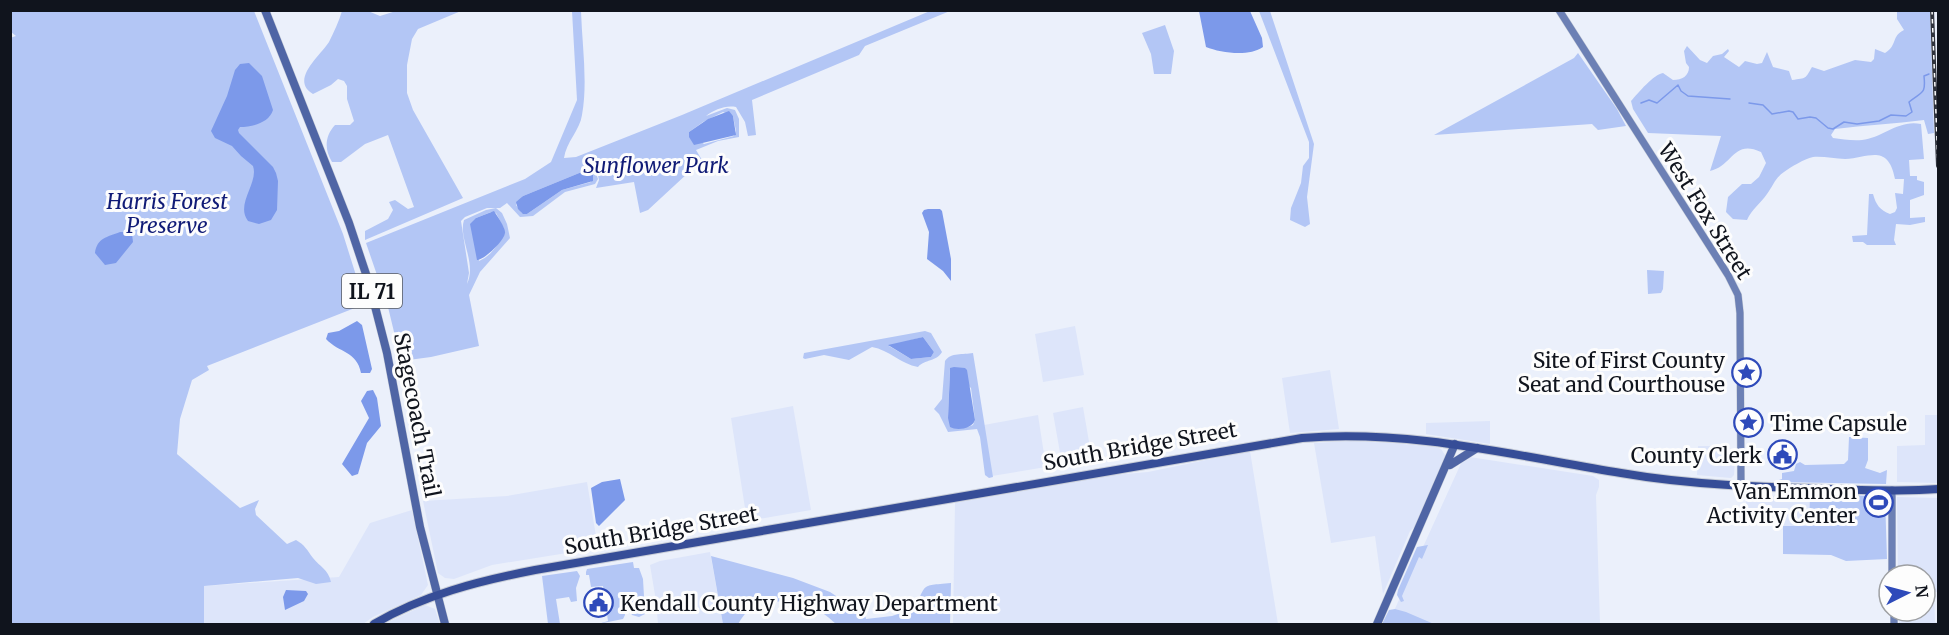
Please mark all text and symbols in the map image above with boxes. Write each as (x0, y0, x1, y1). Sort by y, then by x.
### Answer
street label: West Fox Street (1652, 137, 1758, 284)
park label: Sunflower Park (583, 152, 729, 179)
park label: Harris Forest Preserve (105, 188, 228, 239)
road number: IL 71 (342, 274, 402, 308)
street label: Stagecoach Trail (388, 330, 446, 500)
place label: Site of First County Seat and Courthouse (1517, 347, 1726, 398)
place icon: Site of First County Seat and Courthouse (1730, 356, 1762, 388)
place icon: Time Capsule (1733, 407, 1765, 439)
place label: Time Capsule (1770, 410, 1907, 437)
street label: South Bridge Street (1041, 416, 1239, 476)
public building icon: County Clerk (1767, 439, 1799, 471)
place label: County Clerk (1631, 442, 1763, 469)
place label: Van Emmon Activity Center (1706, 478, 1857, 529)
sports icon: Van Emmon Activity Center (1862, 487, 1894, 519)
street label: South Bridge Street (562, 500, 760, 560)
north arrow (1877, 563, 1937, 623)
text: N (1911, 584, 1933, 599)
public building icon: Kendall County Highway Department (583, 587, 615, 619)
place label: Kendall County Highway Department (620, 590, 998, 617)

